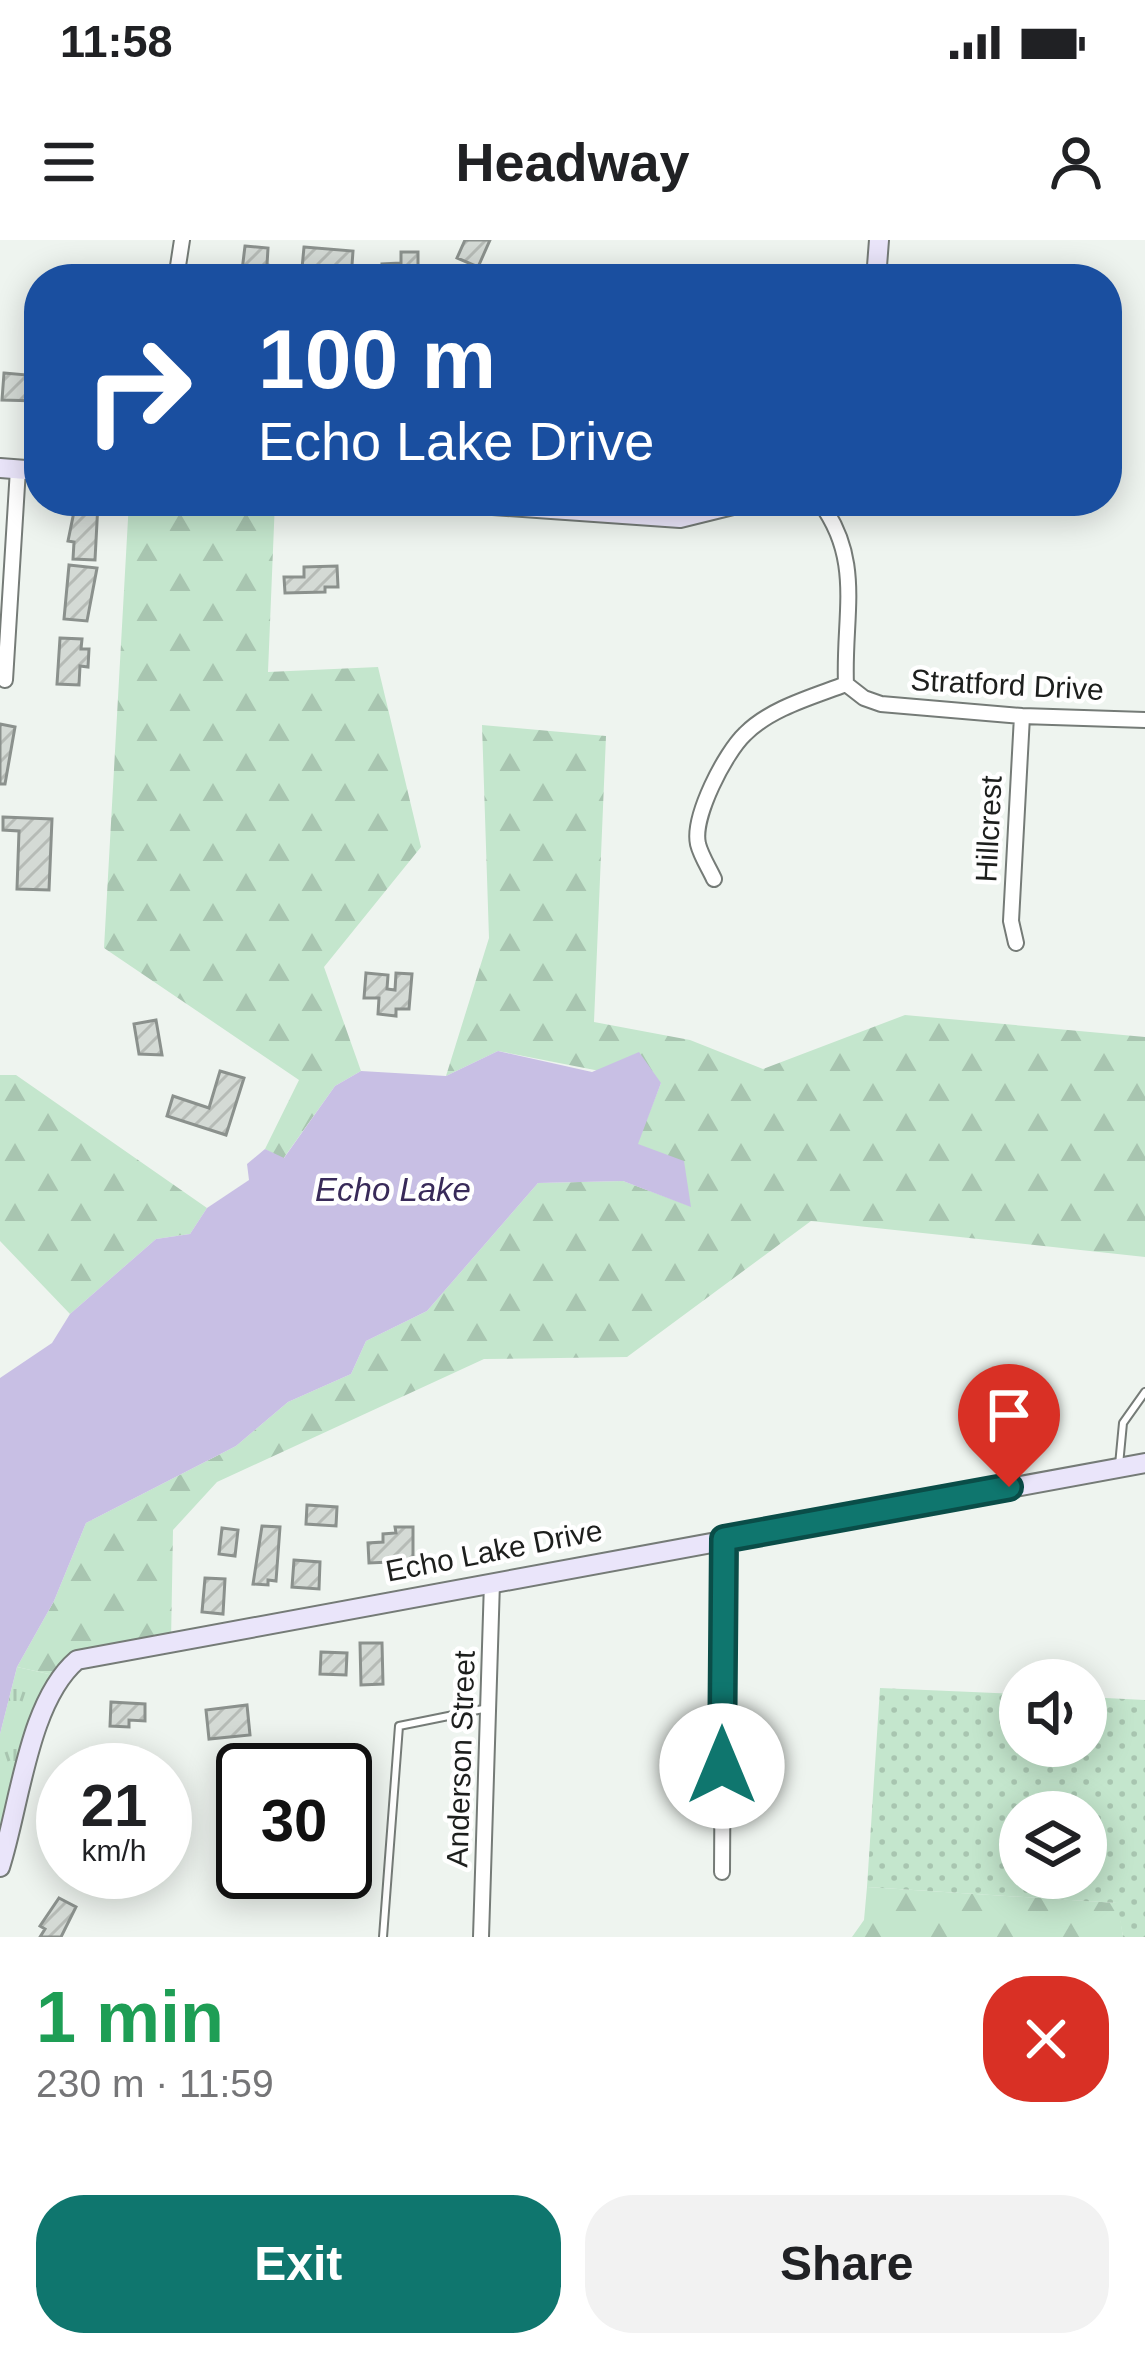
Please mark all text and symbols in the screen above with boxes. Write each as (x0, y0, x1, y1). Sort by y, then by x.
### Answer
text: 11:58 (60, 16, 173, 67)
icon: menu (36, 129, 102, 195)
icon: person (1043, 129, 1109, 195)
text: Headway (455, 132, 690, 192)
icon: right (60, 312, 216, 468)
text: 100 m (258, 312, 496, 406)
text: Echo Lake Drive (258, 411, 654, 471)
street label: Stratford Drive (910, 663, 1104, 706)
street label: Hillcrest (969, 774, 1008, 883)
water label: Echo Lake (315, 1171, 471, 1208)
pin (958, 1364, 1060, 1487)
icon: arrive (976, 1382, 1042, 1448)
street label: Echo Lake Drive (383, 1513, 605, 1588)
street label: Anderson Street (440, 1649, 481, 1868)
map controls (999, 1659, 1107, 1899)
button: sound (999, 1659, 1107, 1767)
position arrow (659, 1703, 785, 1829)
speed limit sign: 30 (216, 1743, 372, 1899)
text: 21 (81, 1772, 147, 1839)
button: layers (999, 1791, 1107, 1899)
text: km/h (81, 1834, 147, 1867)
button: close (983, 1976, 1109, 2102)
text: 1 min (36, 1977, 224, 2057)
text: 230 m · 11:59 (36, 2062, 274, 2105)
button: Exit (36, 2195, 561, 2333)
button: Share (585, 2195, 1109, 2333)

